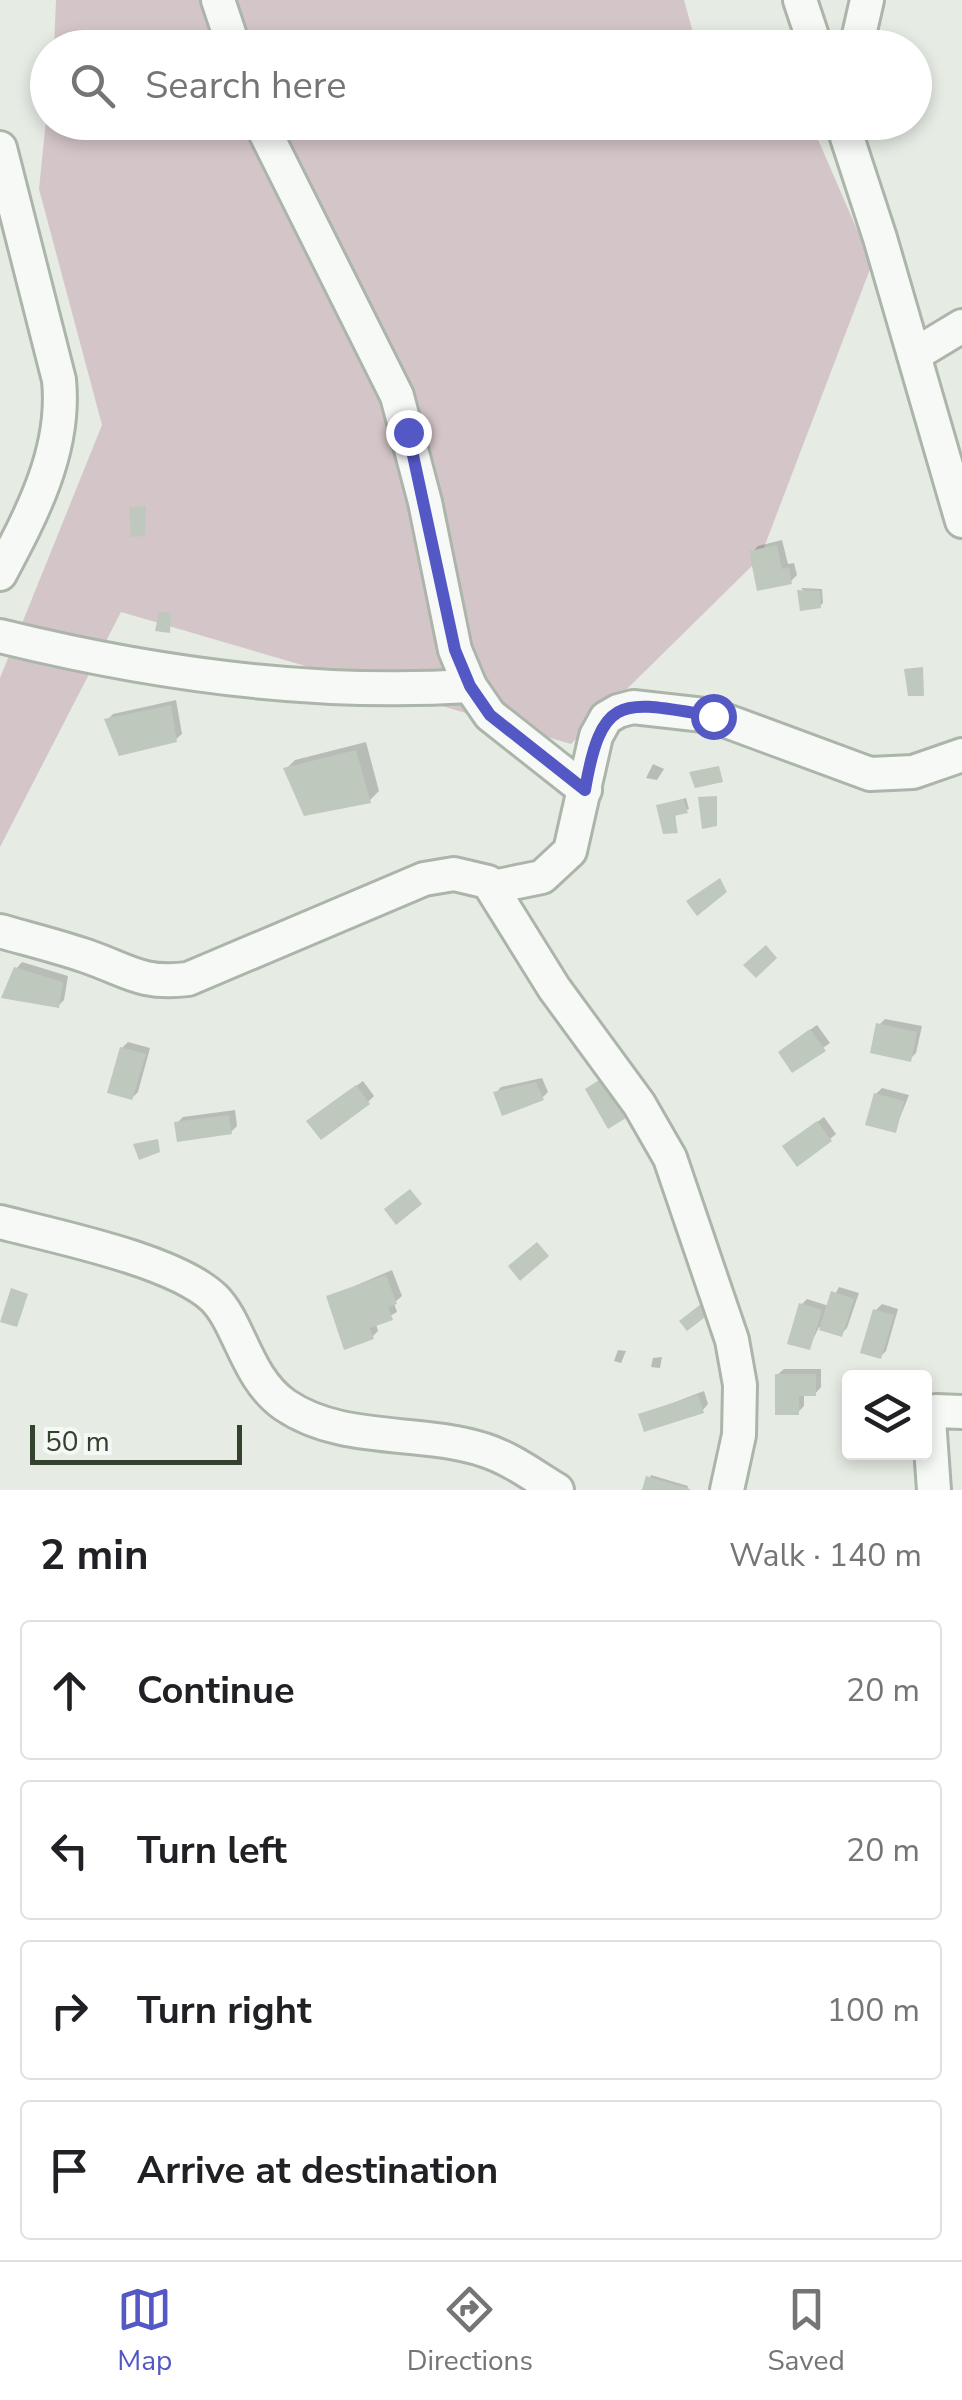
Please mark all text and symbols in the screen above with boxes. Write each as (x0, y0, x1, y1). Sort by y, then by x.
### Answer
search box (30, 30, 932, 140)
icon: search (65, 58, 120, 113)
text: Search here (145, 60, 346, 111)
route end (386, 410, 432, 456)
route start (691, 694, 737, 740)
map controls (842, 1370, 932, 1460)
button: layers (842, 1370, 932, 1460)
scale bar (30, 1420, 242, 1464)
text: 50 m (45, 1423, 110, 1461)
text: 2 min (40, 1527, 149, 1584)
text: Walk · 140 m (729, 1534, 922, 1577)
icon: ahead (42, 1663, 97, 1718)
text: Continue (137, 1665, 295, 1716)
text: 20 m (846, 1669, 920, 1712)
icon: left (42, 1823, 97, 1878)
text: Turn left (137, 1825, 287, 1876)
text: 20 m (846, 1829, 920, 1872)
icon: right (42, 1983, 97, 2038)
text: Turn right (137, 1985, 312, 2036)
text: 100 m (827, 1989, 920, 2032)
icon: arrive (42, 2143, 97, 2198)
text: Arrive at destination (137, 2145, 498, 2196)
tab: Map (117, 2282, 172, 2380)
tab: Directions (407, 2282, 533, 2380)
tab: Saved (767, 2282, 845, 2380)

